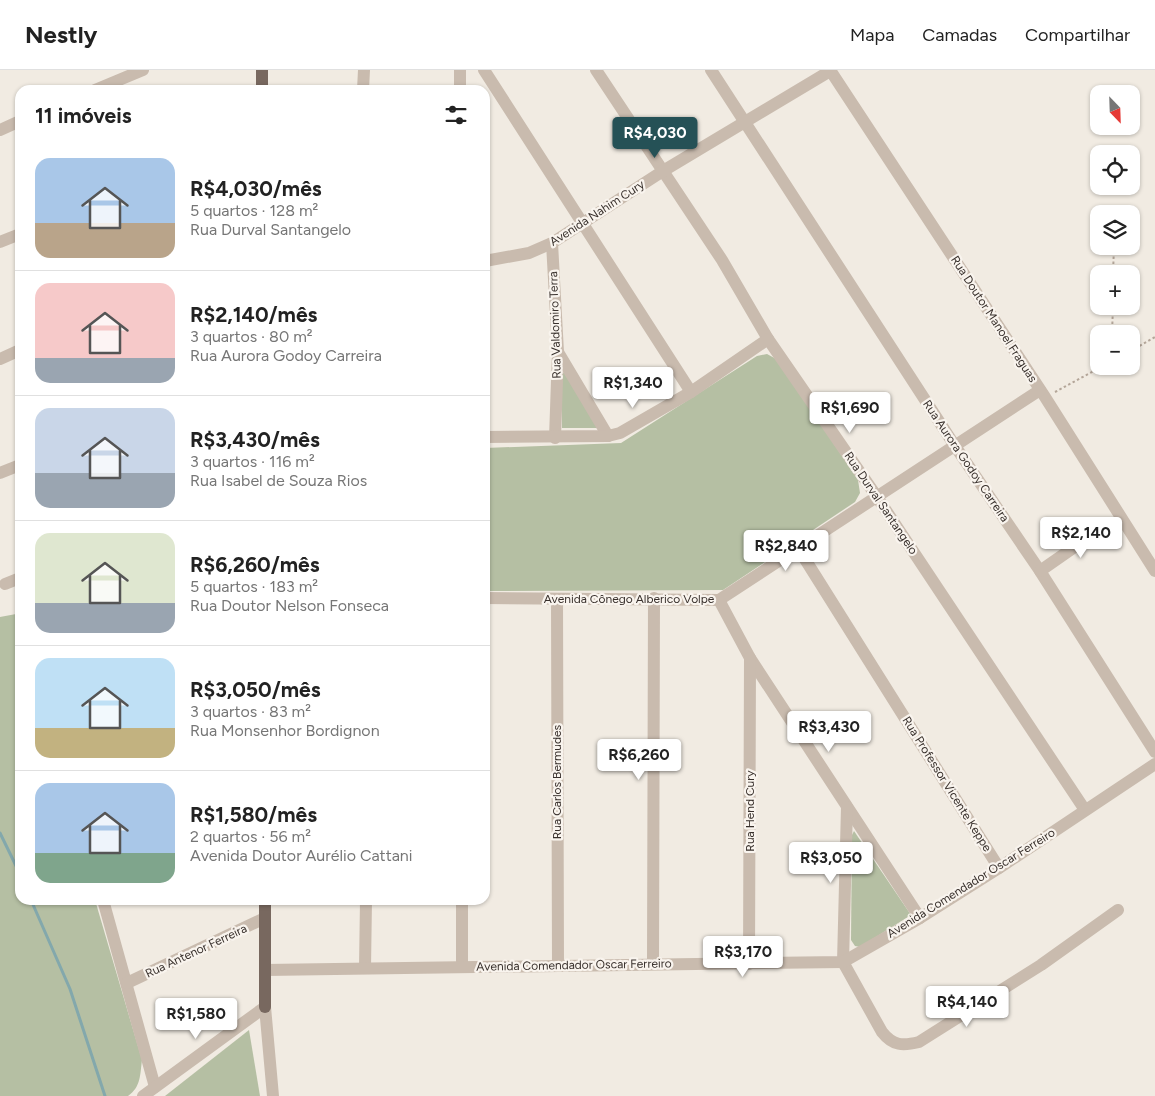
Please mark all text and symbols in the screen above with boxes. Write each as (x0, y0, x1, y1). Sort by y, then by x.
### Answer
text: Nestly (25, 20, 97, 49)
text: Mapa (850, 24, 894, 46)
text: Camadas (922, 24, 997, 46)
text: Compartilhar (1025, 24, 1130, 46)
north arrow (1090, 85, 1140, 135)
map controls (1090, 85, 1140, 375)
icon: filters (442, 101, 470, 129)
text: 11 imóveis (35, 103, 132, 128)
pin: R$4,030 (609, 116, 701, 159)
text: R$4,030 (623, 123, 687, 142)
button: locate (1090, 145, 1140, 195)
text: R$4,030/mês (190, 176, 322, 201)
street label: Avenida Nahim Cury (547, 177, 648, 249)
icon: home (75, 178, 135, 238)
text: 5 quartos · 128 m² (190, 201, 318, 220)
button: layers (1090, 205, 1140, 255)
text: Rua Durval Santangelo (190, 220, 351, 239)
street label: Rua Doutor Manoel Fraguas (948, 253, 1040, 385)
button: + (1090, 265, 1140, 315)
street label: Rua Valdomiro Terra (546, 271, 564, 379)
text: R$2,140/mês (190, 302, 317, 327)
icon: home (75, 303, 135, 363)
button: − (1090, 325, 1140, 375)
text: 3 quartos · 80 m² (190, 327, 313, 346)
text: Rua Aurora Godoy Carreira (190, 346, 382, 365)
pin: R$1,340 (587, 366, 679, 409)
text: R$1,340 (603, 373, 663, 392)
pin: R$1,690 (804, 392, 896, 434)
street label: Rua Aurora Godoy Carreira (920, 397, 1012, 525)
text: R$1,690 (821, 398, 879, 417)
text: R$3,430/mês (190, 427, 320, 452)
icon: home (75, 428, 135, 488)
street label: Rua Durval Santangelo (841, 449, 921, 557)
text: 3 quartos · 116 m² (190, 452, 315, 471)
text: Rua Isabel de Souza Rios (190, 471, 367, 490)
pin: R$2,140 (1035, 516, 1127, 559)
text: R$2,140 (1051, 523, 1111, 542)
pin: R$2,840 (740, 530, 832, 572)
text: R$2,840 (755, 536, 817, 555)
text: R$6,260/mês (190, 552, 320, 577)
icon: home (75, 553, 135, 613)
text: 5 quartos · 183 m² (190, 577, 318, 596)
street label: Avenida Cônego Alberico Volpe (544, 592, 715, 606)
text: Rua Doutor Nelson Fonseca (190, 596, 389, 615)
text: R$3,050/mês (190, 677, 321, 702)
icon: home (75, 678, 135, 738)
text: 3 quartos · 83 m² (190, 702, 311, 721)
pin: R$3,430 (783, 710, 875, 753)
street label: Rua Professor Vicente Keppe (900, 714, 995, 855)
text: R$3,430 (798, 717, 860, 736)
text: Rua Monsenhor Bordignon (190, 721, 380, 740)
street label: Rua Carlos Bermudes (550, 724, 564, 839)
pin: R$6,260 (593, 738, 685, 781)
text: R$6,260 (608, 745, 670, 764)
street label: Rua Hend Cury (743, 770, 757, 852)
text: R$1,580/mês (190, 802, 317, 827)
icon: home (75, 803, 135, 863)
street label: Avenida Comendador Oscar Ferreiro (884, 825, 1058, 941)
text: 2 quartos · 56 m² (190, 827, 311, 846)
pin: R$3,050 (785, 842, 877, 884)
text: Avenida Doutor Aurélio Cattani (190, 846, 412, 865)
text: R$3,050 (800, 848, 862, 867)
street label: Rua Antenor Ferreira (143, 921, 249, 981)
pin: R$3,170 (697, 936, 789, 978)
text: R$3,170 (714, 942, 772, 961)
street label: Avenida Comendador Oscar Ferreiro (476, 956, 672, 974)
pin: R$4,140 (921, 986, 1013, 1028)
text: R$4,140 (937, 992, 997, 1011)
pin: R$1,580 (150, 998, 242, 1040)
text: R$1,580 (166, 1004, 226, 1023)

